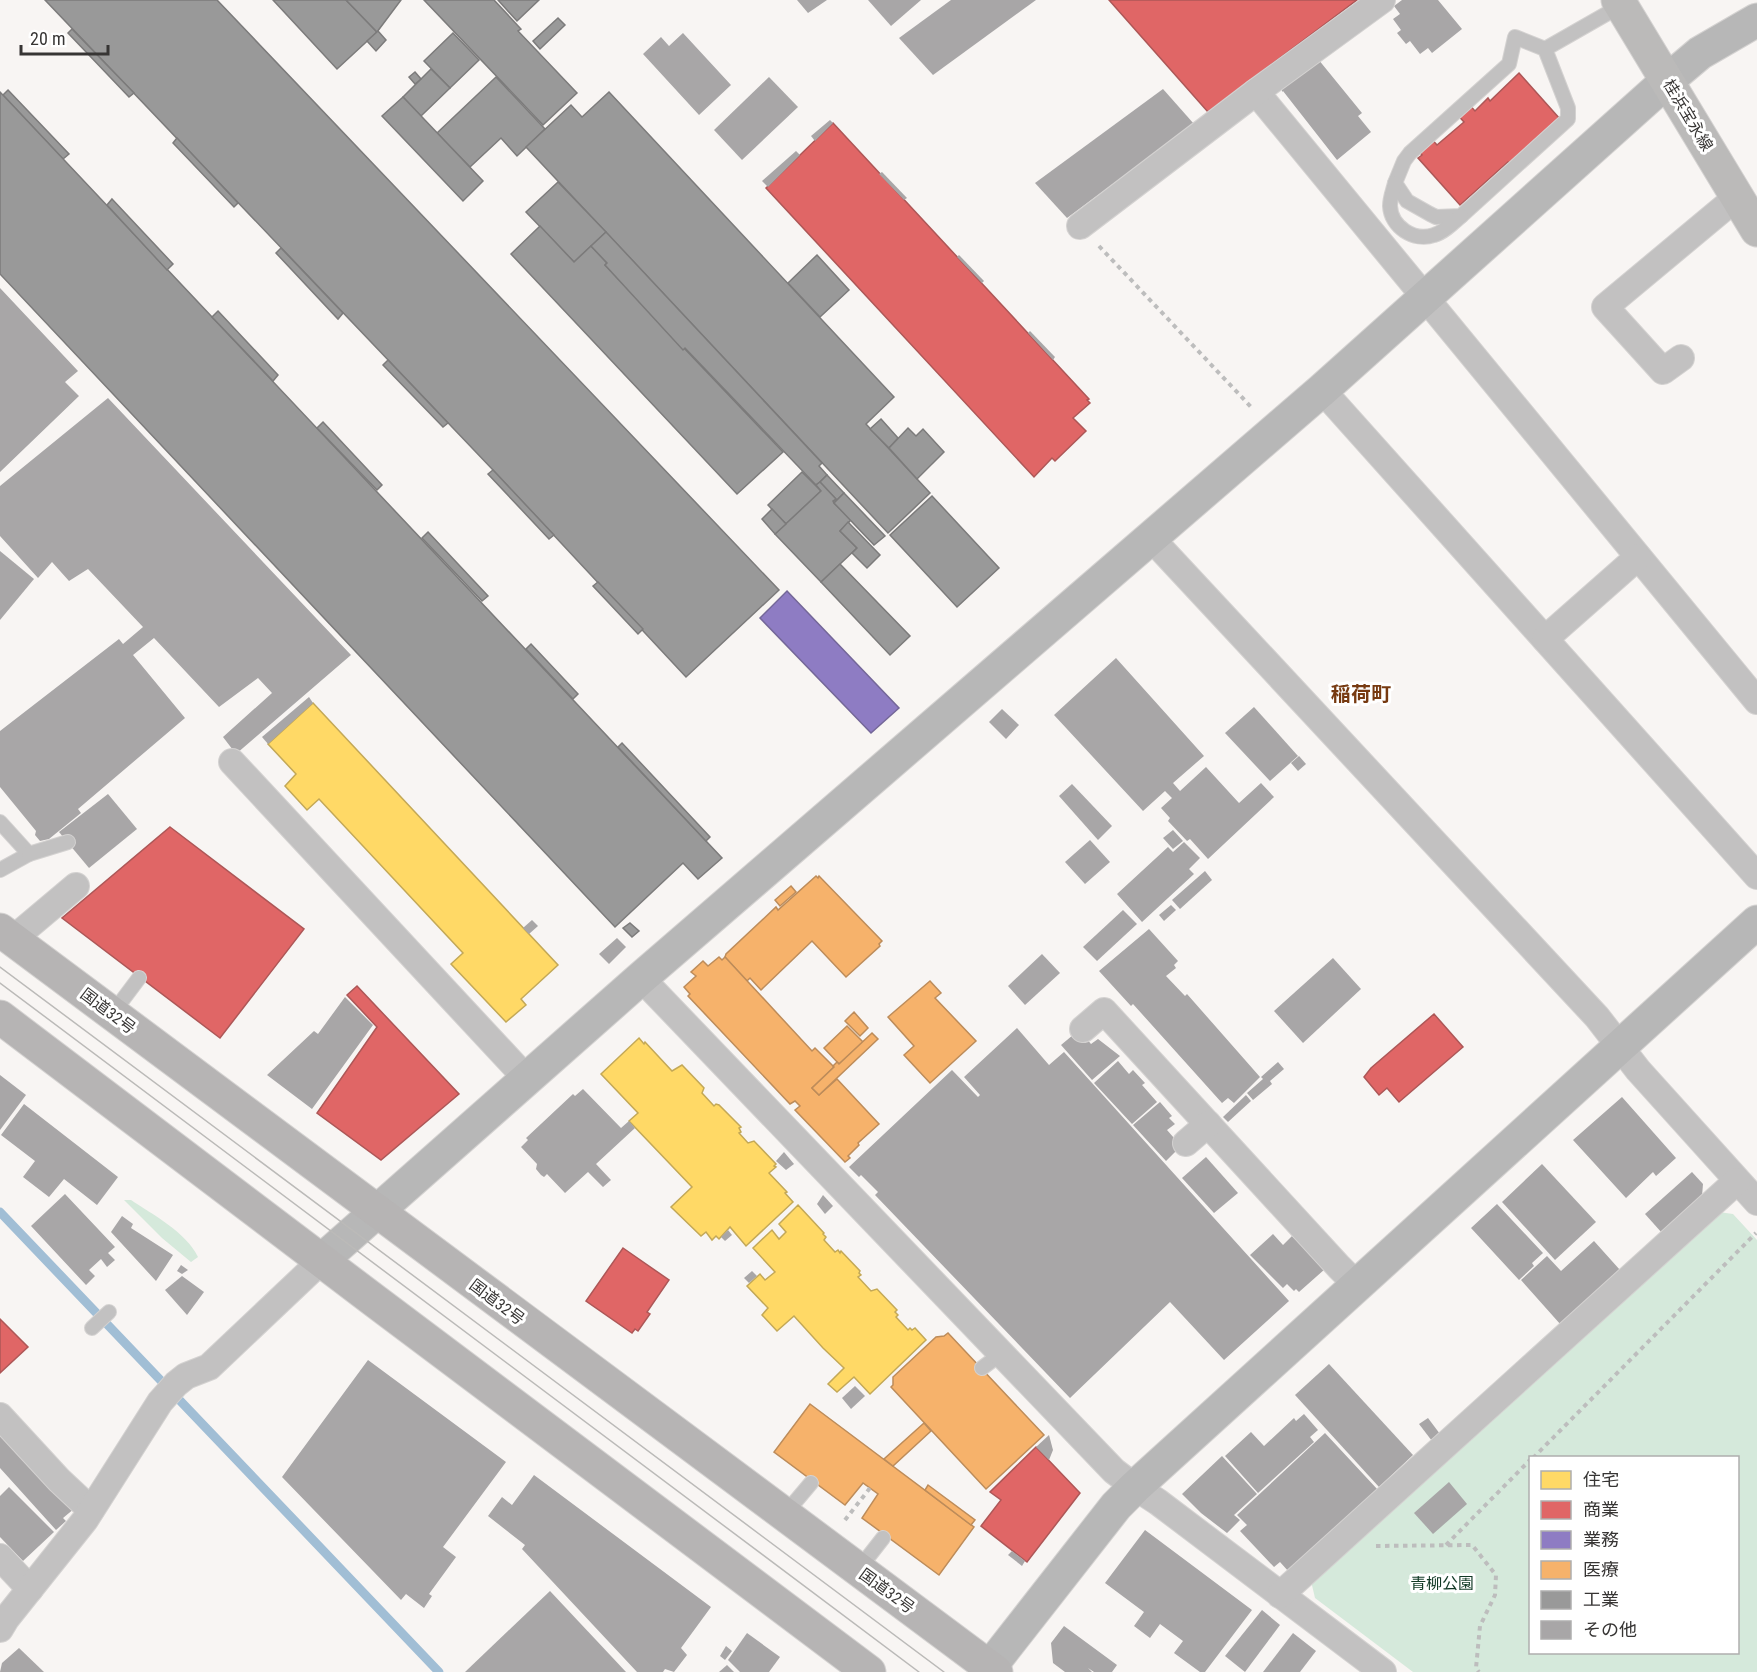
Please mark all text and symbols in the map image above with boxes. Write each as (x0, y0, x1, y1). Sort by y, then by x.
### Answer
scale bar (21, 18, 108, 56)
text: 20 m (30, 28, 65, 49)
street label: 桂浜宝永線 (1659, 76, 1717, 154)
district label: 稲荷町 (1331, 682, 1391, 706)
street label: 国道32号 (77, 984, 139, 1038)
street label: 国道32号 (466, 1275, 528, 1329)
legend (1529, 1456, 1739, 1654)
text: 住宅 (1583, 1469, 1619, 1490)
text: 商業 (1583, 1499, 1619, 1520)
text: 業務 (1583, 1529, 1619, 1550)
text: 医療 (1583, 1559, 1619, 1580)
street label: 国道32号 (856, 1565, 918, 1617)
park label: 青柳公園 (1410, 1574, 1474, 1593)
text: 工業 (1583, 1589, 1619, 1610)
text: その他 (1583, 1619, 1637, 1640)

